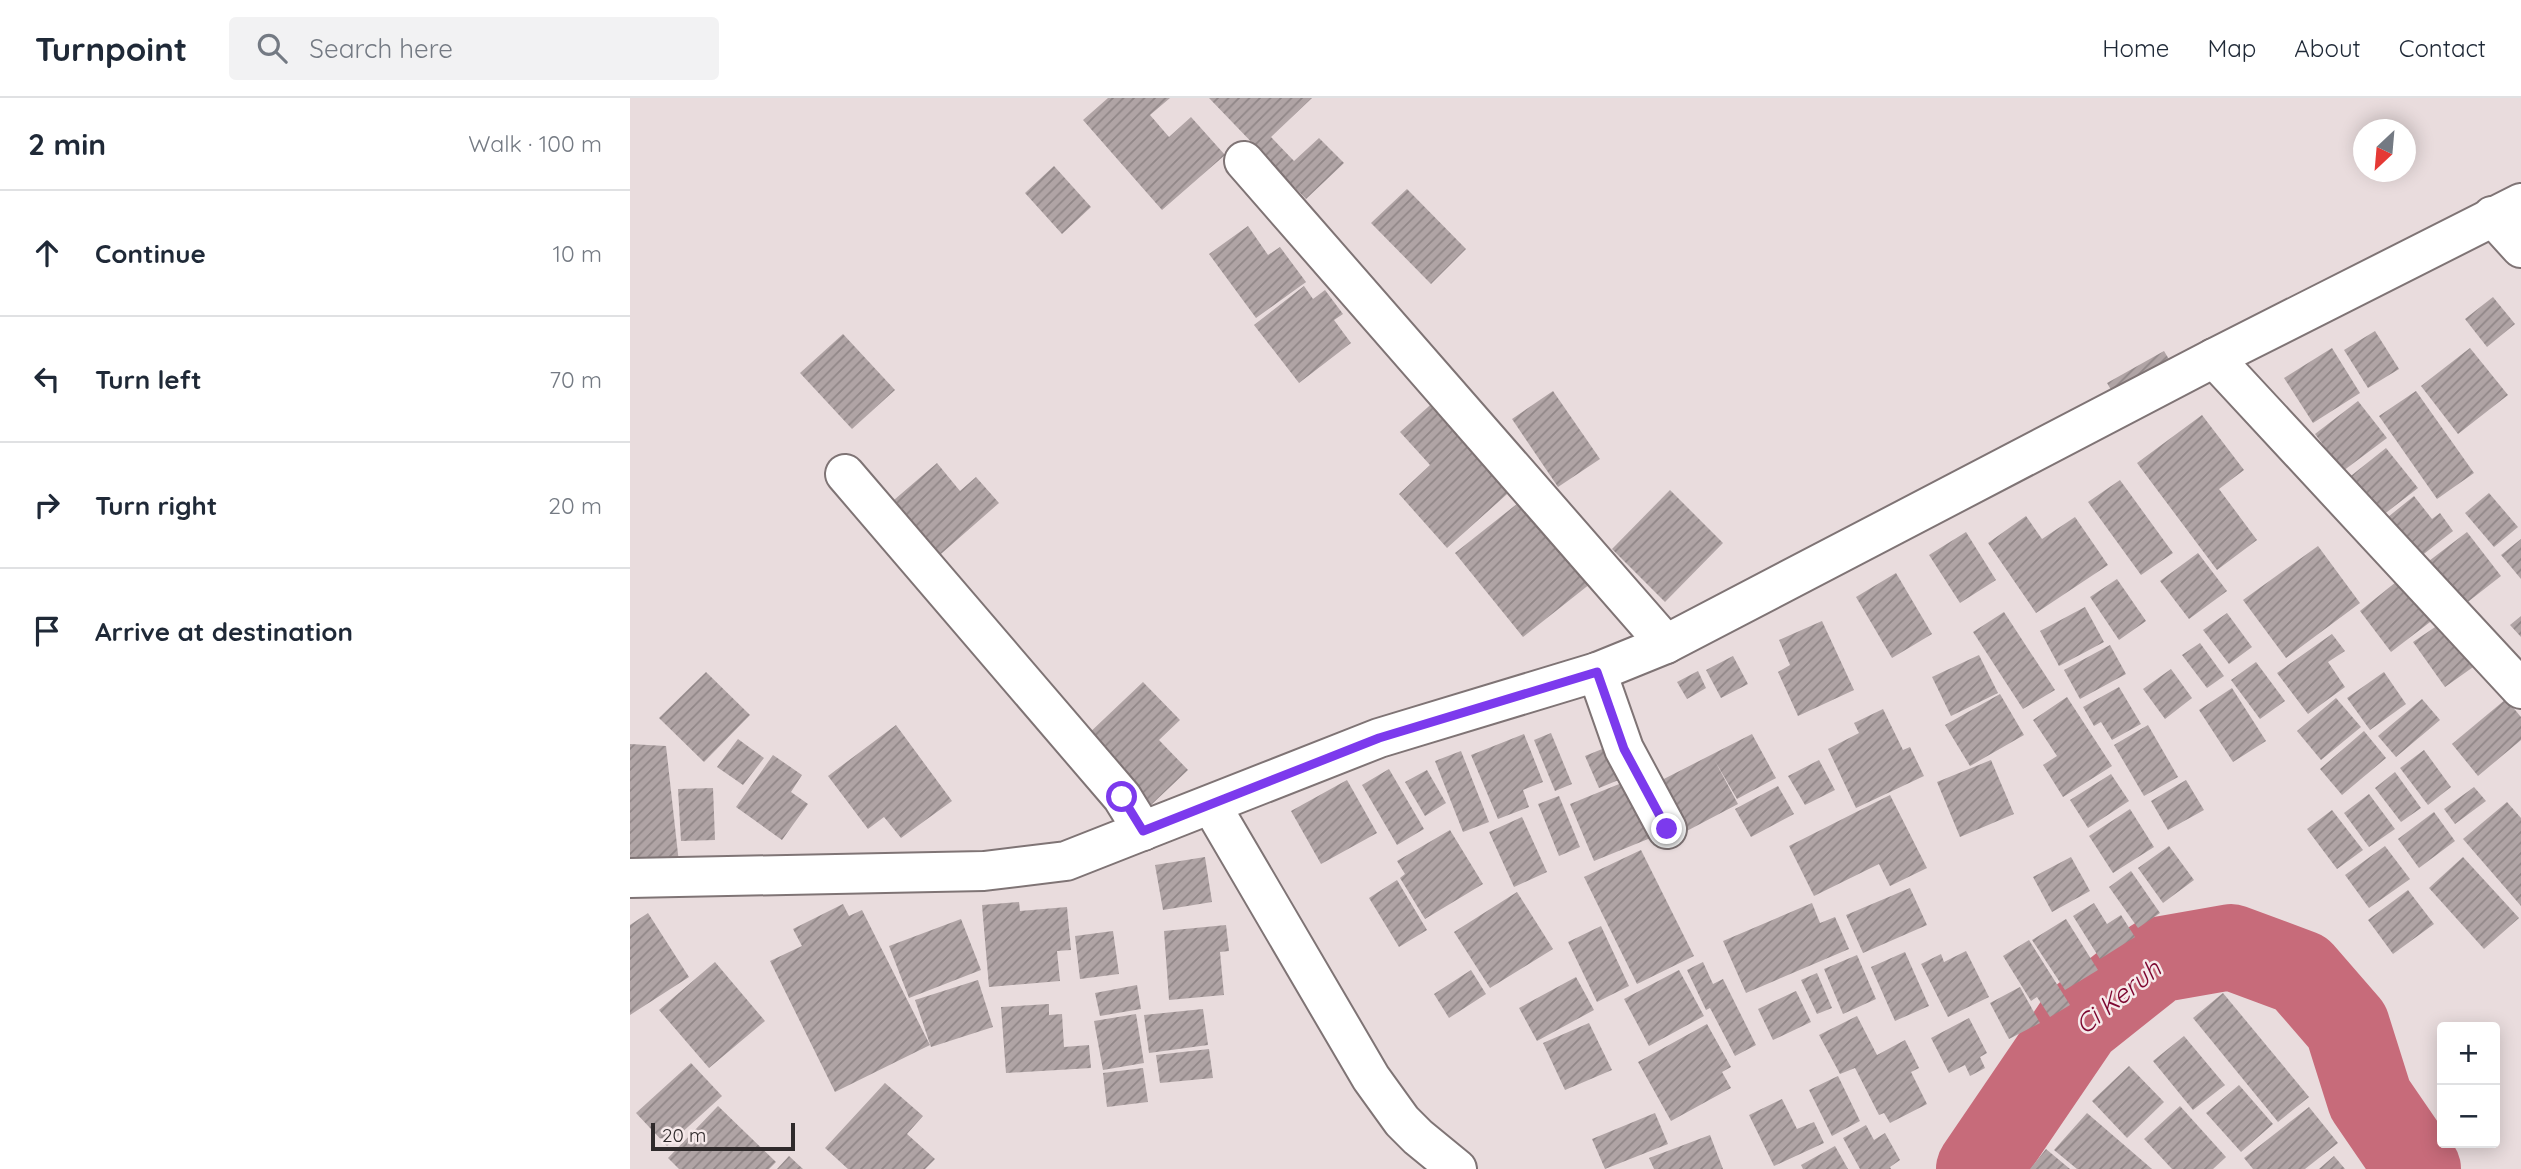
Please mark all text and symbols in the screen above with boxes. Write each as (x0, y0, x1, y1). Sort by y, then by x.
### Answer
search box (229, 17, 719, 80)
text: Turnpoint (35, 28, 187, 69)
icon: search (253, 29, 291, 67)
text: Search here (309, 32, 453, 65)
text: Home (2102, 33, 2169, 63)
text: Map (2207, 33, 2256, 63)
text: About (2294, 33, 2361, 63)
text: Contact (2399, 33, 2486, 63)
north arrow (2353, 119, 2416, 182)
text: 2 min (28, 125, 106, 163)
text: Walk · 100 m (468, 129, 602, 158)
icon: ahead (28, 234, 66, 272)
text: Continue (95, 237, 206, 270)
text: 10 m (553, 239, 602, 268)
icon: left (28, 360, 66, 398)
text: Turn left (95, 363, 202, 396)
text: 70 m (549, 365, 602, 394)
icon: right (28, 486, 66, 524)
text: Turn right (95, 489, 217, 522)
text: 20 m (548, 491, 602, 520)
icon: arrive (28, 612, 66, 650)
text: Arrive at destination (95, 615, 353, 648)
route start (1106, 781, 1137, 812)
route end (1651, 813, 1682, 844)
water label: Ci Keruh (2068, 951, 2168, 1041)
map controls (2437, 1022, 2500, 1148)
button: + (2437, 1022, 2500, 1085)
button: − (2437, 1085, 2500, 1148)
scale bar (651, 1120, 794, 1152)
text: 20 m (662, 1123, 706, 1147)

